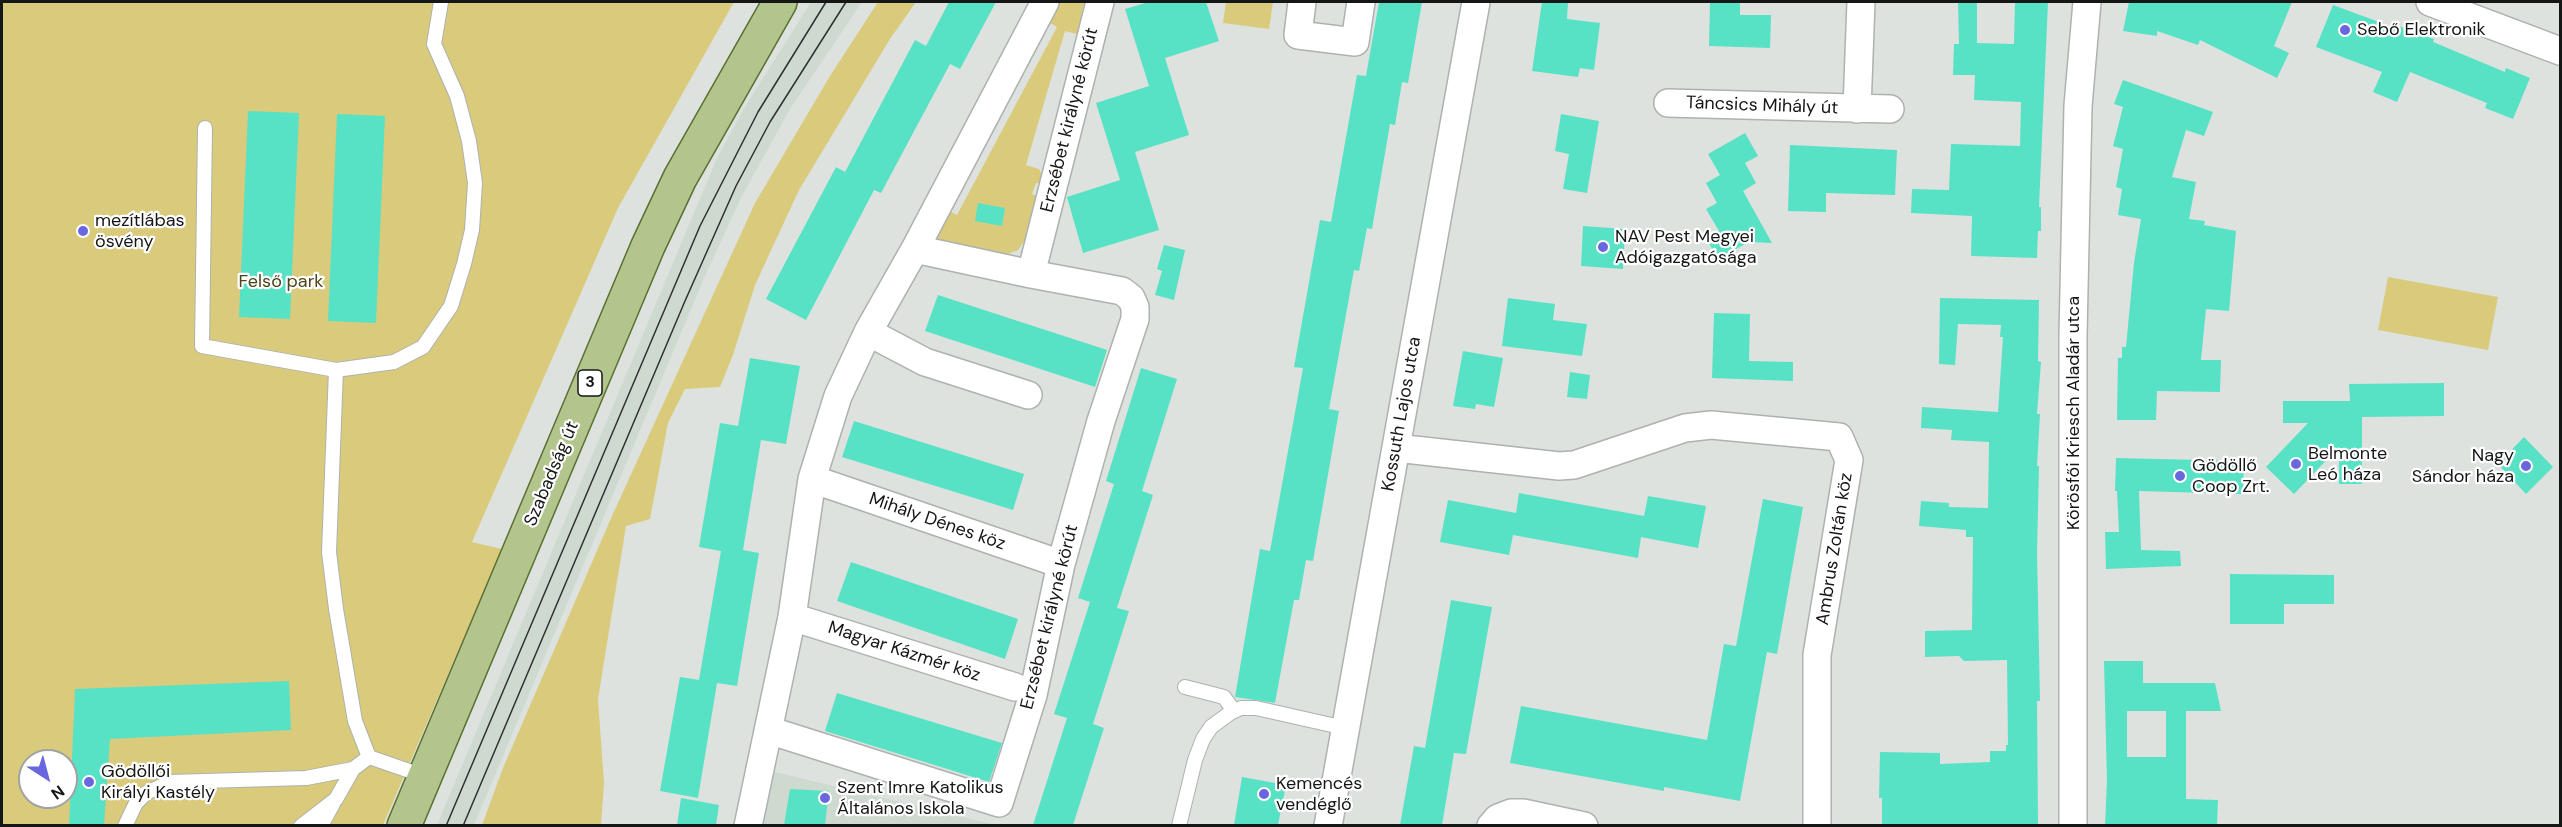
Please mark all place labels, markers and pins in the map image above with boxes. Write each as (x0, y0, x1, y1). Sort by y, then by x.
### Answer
place label: Sebő Elektronik (2357, 19, 2486, 41)
marker: Sebő Elektronik (2338, 23, 2352, 37)
place label: mezítlábas ösvény (95, 210, 184, 252)
marker: mezítlábas ösvény (76, 224, 90, 238)
place label: NAV Pest Megyei Adóigazgatósága (1615, 226, 1757, 268)
marker: NAV Pest Megyei Adóigazgatósága (1596, 240, 1610, 254)
place label: Belmonte Leó háza (2308, 443, 2387, 486)
place label: Nagy Sándor háza (2412, 445, 2514, 488)
place label: Gödöllő Coop Zrt. (2192, 455, 2269, 498)
marker: Belmonte Leó háza (2289, 457, 2303, 471)
marker: Nagy Sándor háza (2519, 459, 2533, 473)
marker: Gödöllő Coop Zrt. (2173, 469, 2187, 483)
place label: Gödöllői Királyi Kastély (101, 761, 215, 804)
place label: Kemencés vendéglő (1276, 773, 1362, 816)
marker: Gödöllői Királyi Kastély (82, 775, 96, 789)
place label: Szent Imre Katolikus Általános Iskola (837, 777, 1004, 820)
marker: Kemencés vendéglő (1257, 787, 1271, 801)
marker: Szent Imre Katolikus Általános Iskola (818, 791, 832, 805)

